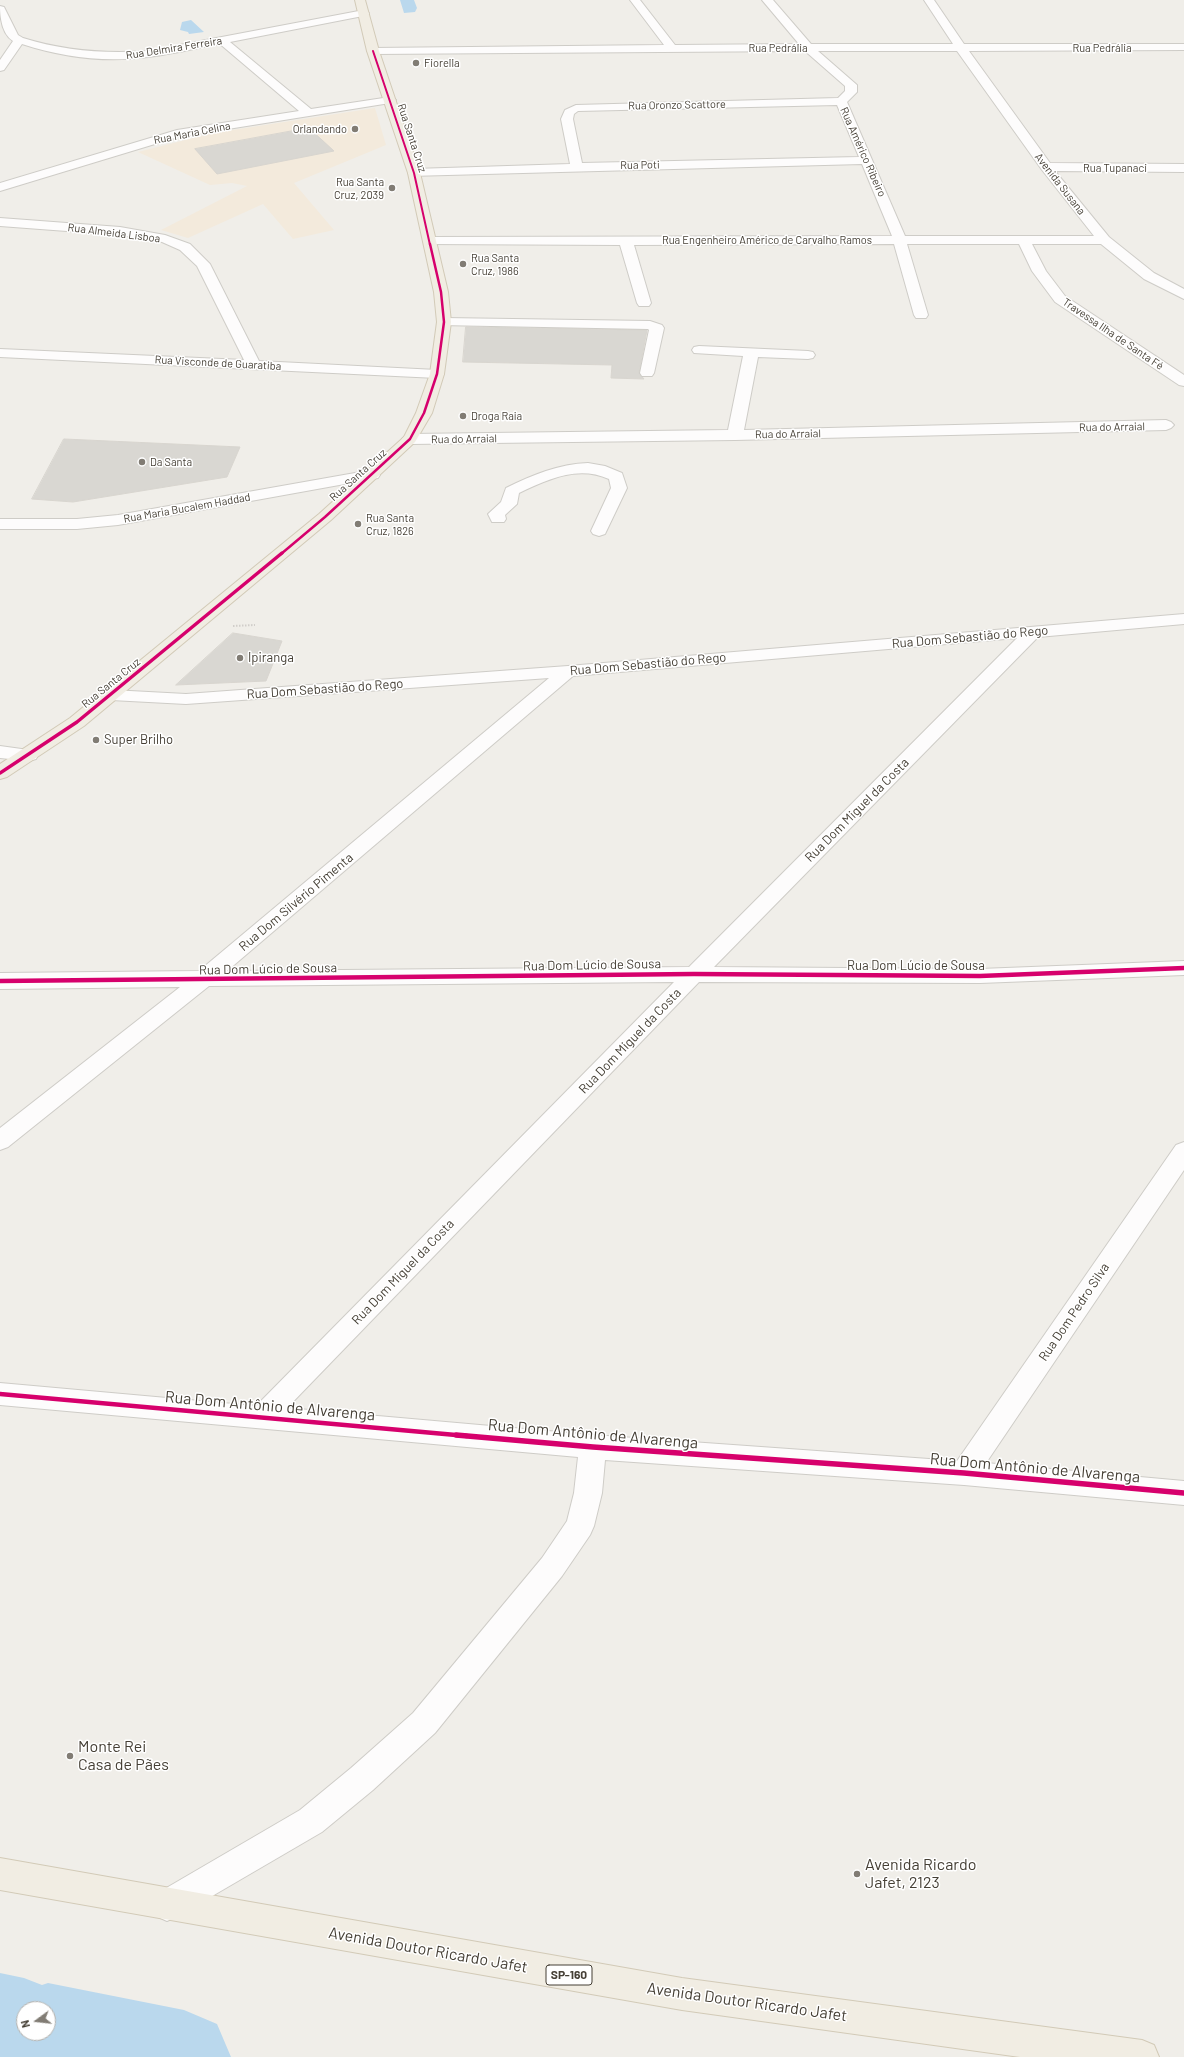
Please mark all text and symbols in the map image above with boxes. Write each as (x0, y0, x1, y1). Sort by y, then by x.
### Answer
street label: Rua Delmira Ferreira (125, 34, 223, 62)
street label: Rua Pedrália (748, 41, 808, 55)
street label: Rua Pedrália (1072, 41, 1132, 55)
place label: Fiorella (424, 56, 460, 70)
marker: Fiorella (411, 58, 421, 68)
street label: Rua Oronzo Scattore (628, 98, 726, 112)
street label: Rua Santa Cruz (395, 102, 429, 174)
street label: Rua Américo Ribeiro (837, 105, 889, 199)
street label: Rua Maria Celina (152, 119, 232, 147)
place label: Orlandando (293, 122, 347, 136)
marker: Orlandando (350, 124, 360, 134)
street label: Avenida Susana (1032, 151, 1088, 217)
street label: Rua Poti (620, 158, 660, 172)
street label: Rua Tupanaci (1083, 161, 1147, 175)
place label: Rua Santa Cruz, 2039 (334, 175, 384, 201)
marker: Rua Santa Cruz, 2039 (387, 183, 397, 193)
street label: Rua Almeida Lisboa (67, 221, 161, 245)
street label: Rua Engenheiro Américo de Carvalho Ramos (662, 233, 872, 247)
place label: Rua Santa Cruz, 1986 (471, 251, 519, 277)
marker: Rua Santa Cruz, 1986 (458, 259, 468, 269)
street label: Travessa Ilha de Santa Fé (1060, 295, 1166, 373)
street label: Rua Visconde de Guaratiba (154, 353, 282, 373)
place label: Droga Raia (471, 409, 522, 423)
marker: Droga Raia (458, 411, 468, 421)
street label: Rua do Arraial (1079, 420, 1145, 434)
street label: Rua do Arraial (755, 427, 821, 441)
street label: Rua do Arraial (431, 432, 497, 446)
street label: Rua Santa Cruz (327, 446, 389, 504)
place label: Da Santa (150, 455, 192, 469)
marker: Da Santa (137, 457, 147, 467)
street label: Rua Maria Bucalem Haddad (122, 490, 252, 526)
place label: Rua Santa Cruz, 1826 (366, 511, 414, 537)
marker: Rua Santa Cruz, 1826 (353, 519, 363, 529)
street label: Rua Dom Sebastião do Rego (891, 622, 1049, 652)
street label: Rua Dom Sebastião do Rego (569, 649, 727, 679)
place label: Ipiranga (248, 650, 294, 666)
marker: Ipiranga (235, 653, 245, 663)
street label: Rua Santa Cruz (79, 655, 143, 711)
street label: Rua Dom Sebastião do Rego (246, 676, 404, 702)
place label: Super Brilho (104, 732, 173, 748)
marker: Super Brilho (91, 735, 101, 745)
street label: Rua Dom Miguel da Costa (802, 755, 912, 865)
street label: Rua Dom Silvério Pimenta (236, 850, 356, 954)
street label: Rua Dom Lúcio de Sousa (523, 956, 661, 974)
street label: Rua Dom Lúcio de Sousa (847, 958, 985, 974)
street label: Rua Dom Lúcio de Sousa (199, 960, 337, 978)
street label: Rua Dom Miguel da Costa (576, 985, 684, 1097)
street label: Rua Dom Miguel da Costa (349, 1216, 457, 1328)
street label: Rua Dom Pedro Silva (1035, 1260, 1113, 1364)
street label: Rua Dom Antônio de Alvarenga (164, 1387, 376, 1425)
street label: Rua Dom Antônio de Alvarenga (487, 1415, 699, 1453)
street label: Rua Dom Antônio de Alvarenga (929, 1449, 1141, 1487)
place label: Monte Rei Casa de Pães (78, 1737, 169, 1775)
marker: Monte Rei Casa de Pães (65, 1751, 75, 1761)
place label: Avenida Ricardo Jafet, 2123 (865, 1855, 977, 1893)
marker: Avenida Ricardo Jafet, 2123 (852, 1869, 862, 1879)
street label: Avenida Doutor Ricardo Jafet (327, 1923, 529, 1977)
road number: SP-160 (546, 1965, 592, 1985)
street label: Avenida Doutor Ricardo Jafet (646, 1978, 848, 2026)
north arrow (16, 2001, 56, 2041)
text: N (18, 2019, 32, 2029)

